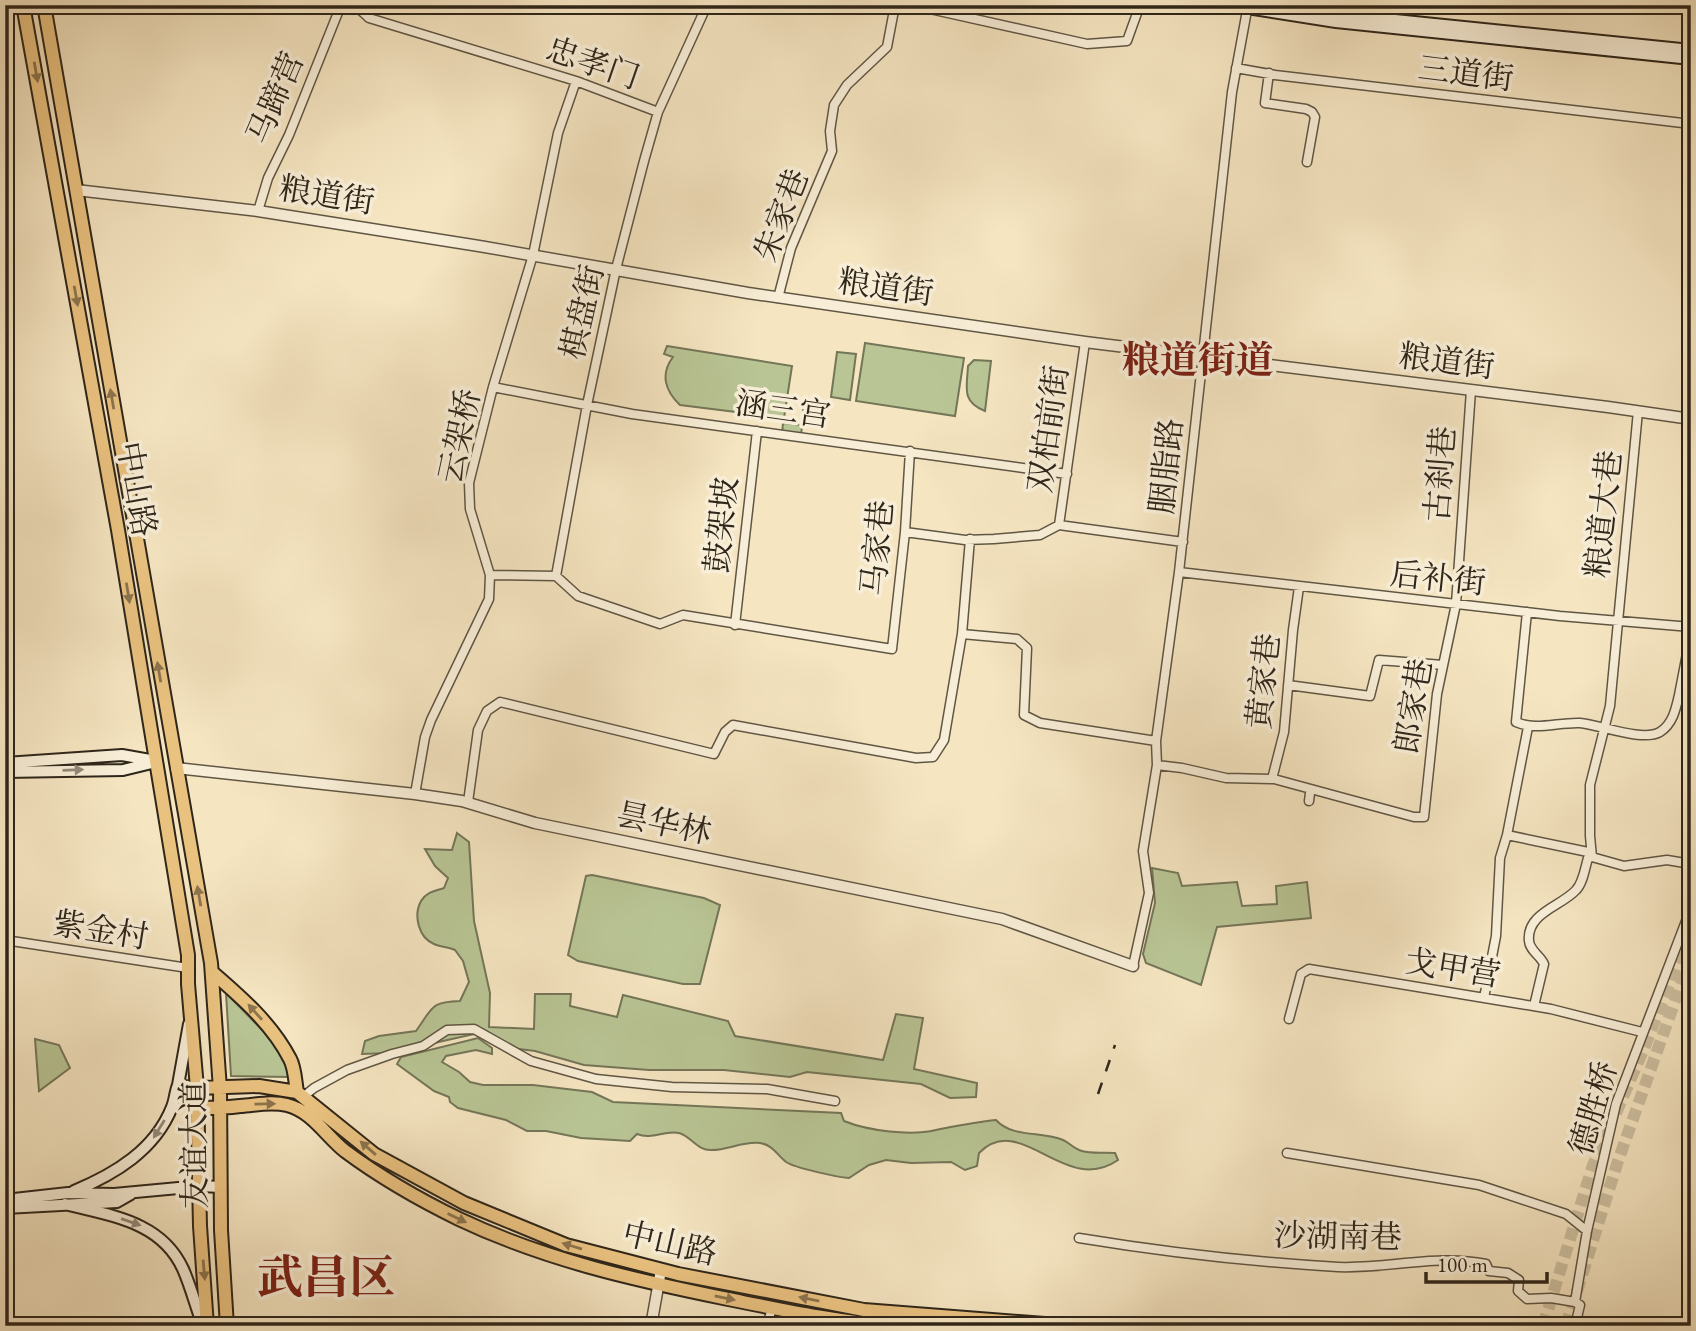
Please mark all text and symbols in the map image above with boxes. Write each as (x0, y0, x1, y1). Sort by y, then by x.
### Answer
street label: 忠孝门 (541, 28, 645, 98)
street label: 马蹄营 (237, 46, 313, 150)
street label: 三道街 (1416, 46, 1516, 100)
one-way arrow (30, 61, 41, 83)
street label: 朱家巷 (744, 163, 818, 267)
street label: 粮道街 (276, 167, 378, 223)
street label: 棋盘街 (551, 260, 613, 364)
street label: 粮道街 (836, 260, 936, 314)
one-way arrow (70, 285, 81, 307)
street label: 粮道街 (1397, 334, 1497, 388)
district label: 粮道街道 (1122, 335, 1274, 384)
street label: 双柏前街 (1018, 363, 1078, 495)
street label: 涵三宫 (733, 382, 833, 436)
street label: 云架桥 (428, 385, 490, 487)
one-way arrow (106, 388, 117, 410)
street label: 胭脂路 (1140, 416, 1192, 516)
street label: 古刹巷 (1416, 425, 1464, 523)
street label: 中山路 (108, 438, 166, 540)
street label: 粮道大巷 (1575, 448, 1631, 580)
street label: 鼓架坡 (695, 475, 747, 575)
street label: 马家巷 (852, 498, 902, 598)
street label: 后补街 (1388, 552, 1488, 604)
one-way arrow (123, 582, 134, 604)
street label: 黄家巷 (1237, 631, 1289, 731)
street label: 郎家巷 (1385, 655, 1441, 757)
one-way arrow (153, 661, 164, 683)
one-way arrow (63, 765, 85, 776)
street label: 昙华林 (613, 792, 715, 854)
one-way arrow (194, 885, 205, 907)
street label: 紫金村 (50, 902, 152, 958)
street label: 戈甲营 (1402, 940, 1504, 996)
one-way arrow (247, 1003, 263, 1021)
street label: 德胜桥 (1560, 1056, 1626, 1160)
street label: 友谊大道 (172, 1081, 216, 1209)
one-way arrow (255, 1099, 277, 1110)
one-way arrow (152, 1119, 165, 1139)
one-way arrow (359, 1141, 376, 1156)
one-way arrow (447, 1212, 467, 1223)
street label: 中山路 (618, 1212, 722, 1274)
street label: 沙湖南巷 (1274, 1214, 1402, 1258)
one-way arrow (120, 1217, 141, 1228)
one-way arrow (561, 1240, 582, 1250)
scale bar (1426, 1240, 1547, 1284)
district label: 武昌区 (257, 1247, 395, 1307)
text: 100 m (1437, 1251, 1488, 1278)
one-way arrow (199, 1259, 210, 1281)
one-way arrow (714, 1293, 736, 1304)
one-way arrow (798, 1294, 820, 1305)

